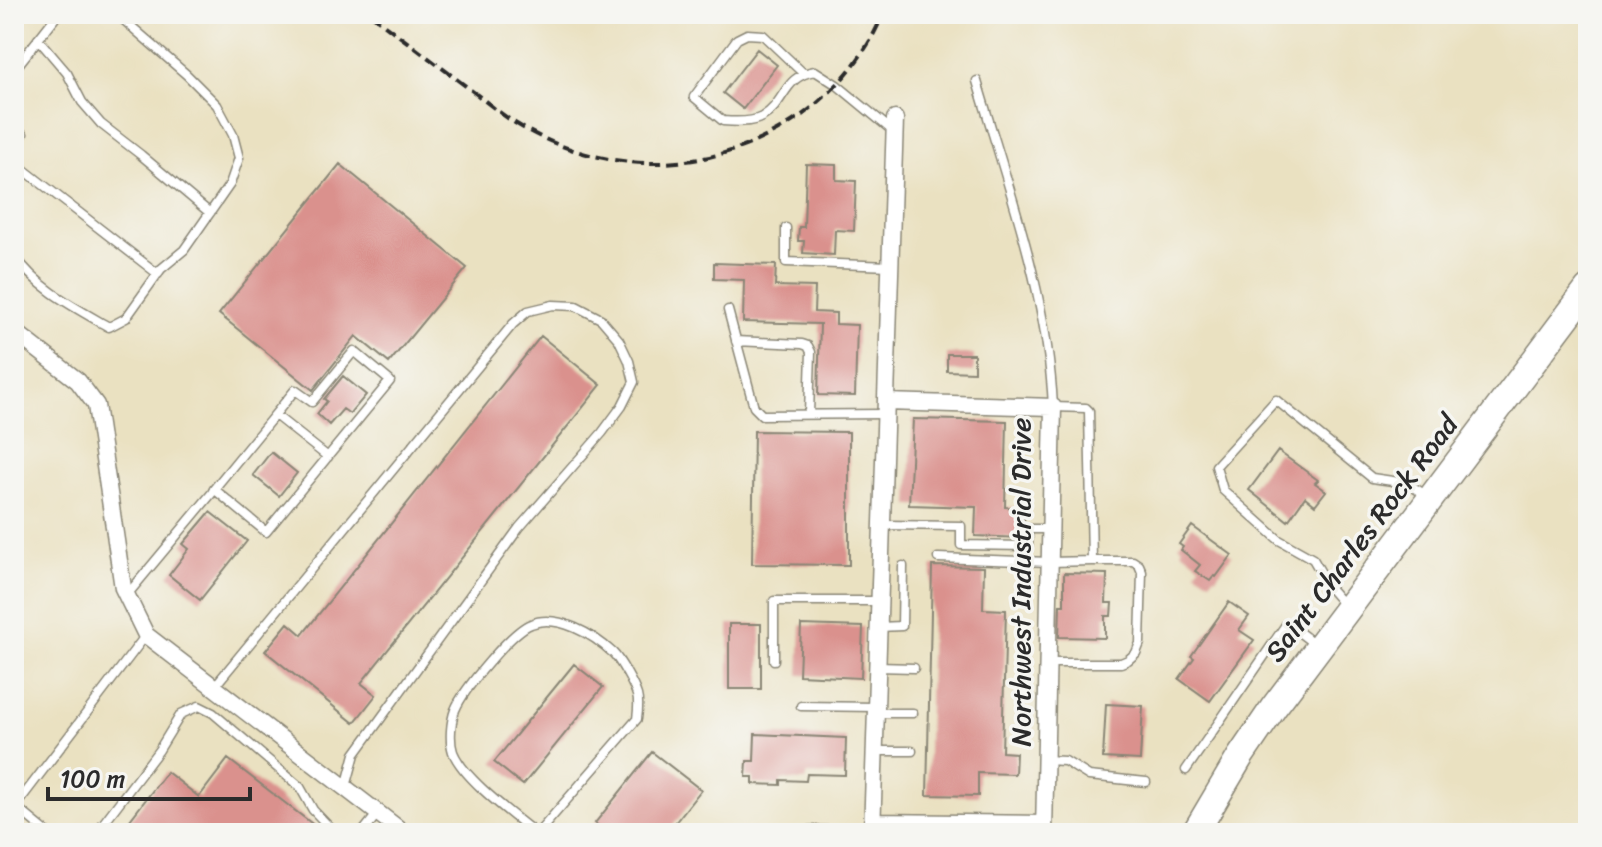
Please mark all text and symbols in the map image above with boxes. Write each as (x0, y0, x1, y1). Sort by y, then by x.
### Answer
street label: Saint Charles Rock Road (1252, 402, 1473, 673)
street label: Northwest Industrial Drive (996, 418, 1045, 746)
scale bar (48, 751, 250, 801)
text: 100 m (60, 758, 125, 800)

